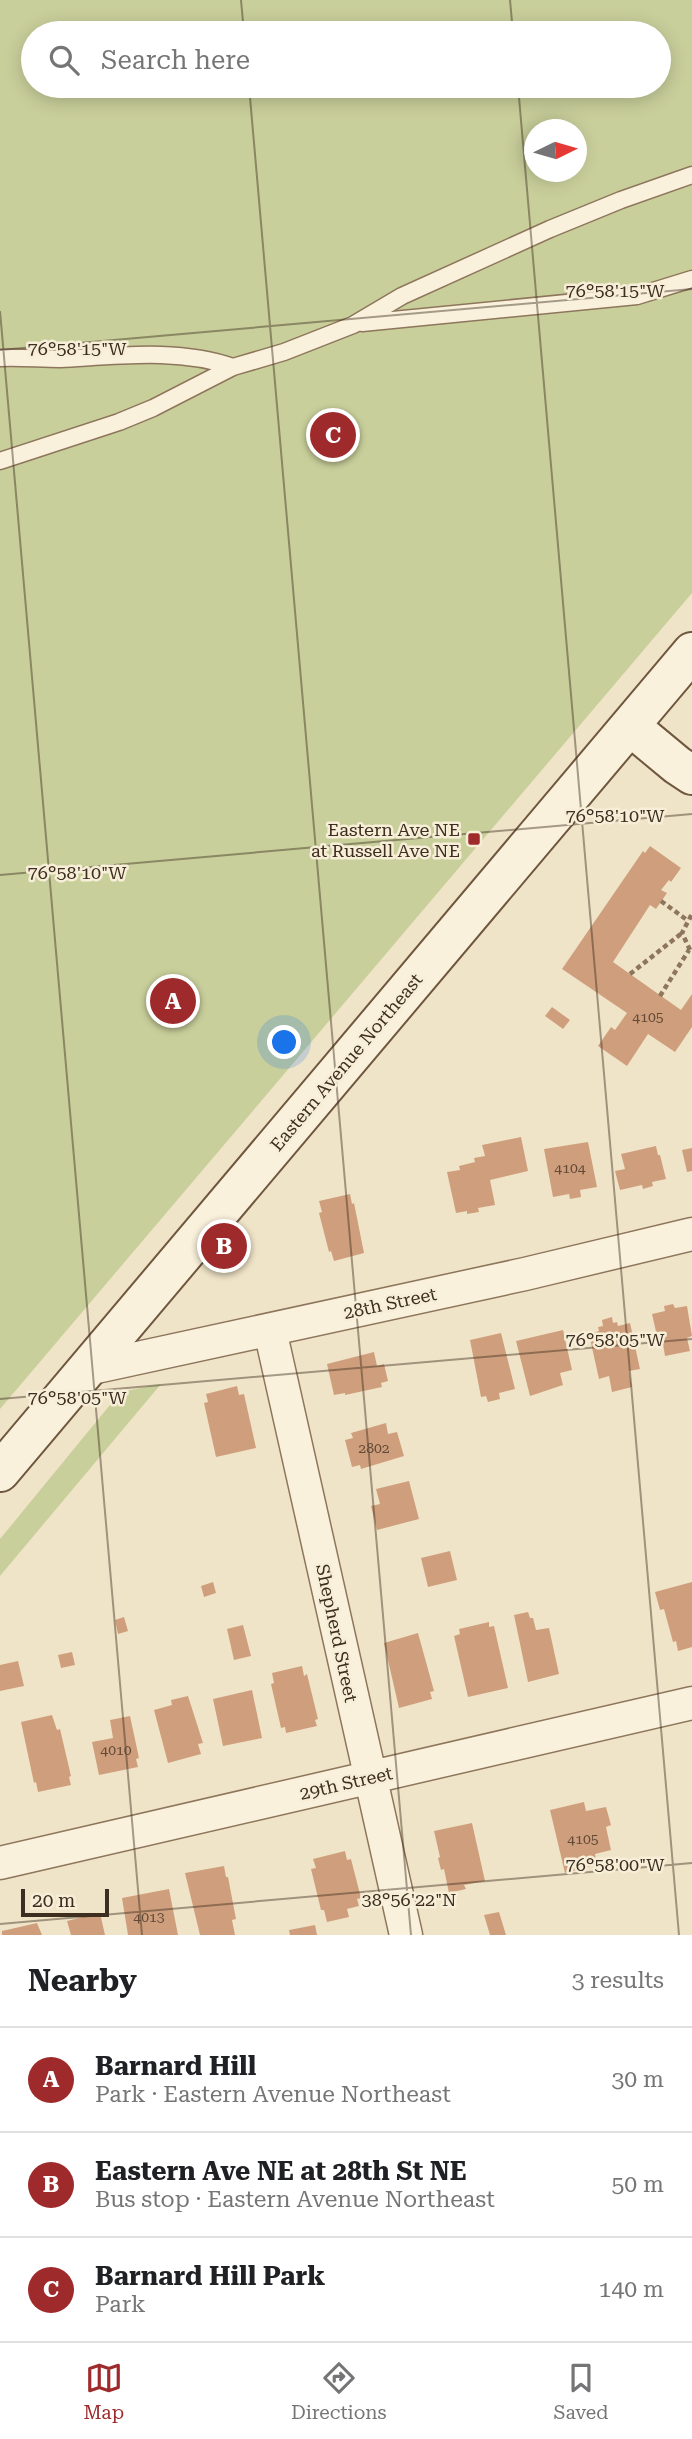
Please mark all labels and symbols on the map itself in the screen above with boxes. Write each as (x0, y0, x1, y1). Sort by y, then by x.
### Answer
north arrow (524, 119, 587, 182)
text: 76°58'15"W (566, 280, 665, 301)
text: 76°58'15"W (28, 338, 127, 359)
pin: C (310, 409, 356, 461)
text: 76°58'10"W (566, 805, 665, 826)
place label: Eastern Ave NE at Russell Ave NE (311, 819, 460, 861)
marker: Eastern Ave NE at Russell Ave NE (466, 831, 482, 847)
text: 76°58'10"W (28, 862, 127, 883)
street label: Eastern Avenue Northeast (266, 969, 427, 1155)
pin: A (150, 975, 196, 1027)
house number: 4105 (632, 1009, 664, 1025)
your location (267, 1025, 301, 1059)
house number: 4104 (554, 1160, 586, 1176)
pin: B (201, 1220, 247, 1272)
street label: 28th Street (342, 1283, 439, 1323)
text: 76°58'05"W (566, 1329, 665, 1350)
text: 76°58'05"W (28, 1387, 127, 1408)
house number: 2802 (358, 1440, 390, 1456)
street label: Shepherd Street (312, 1562, 362, 1704)
house number: 4010 (100, 1742, 132, 1758)
street label: 29th Street (298, 1762, 395, 1804)
house number: 4105 (567, 1831, 599, 1847)
text: 76°58'00"W (566, 1854, 665, 1875)
scale bar (21, 1886, 108, 1918)
text: 38°56'22"N (362, 1889, 456, 1910)
house number: 4013 (133, 1909, 165, 1925)

